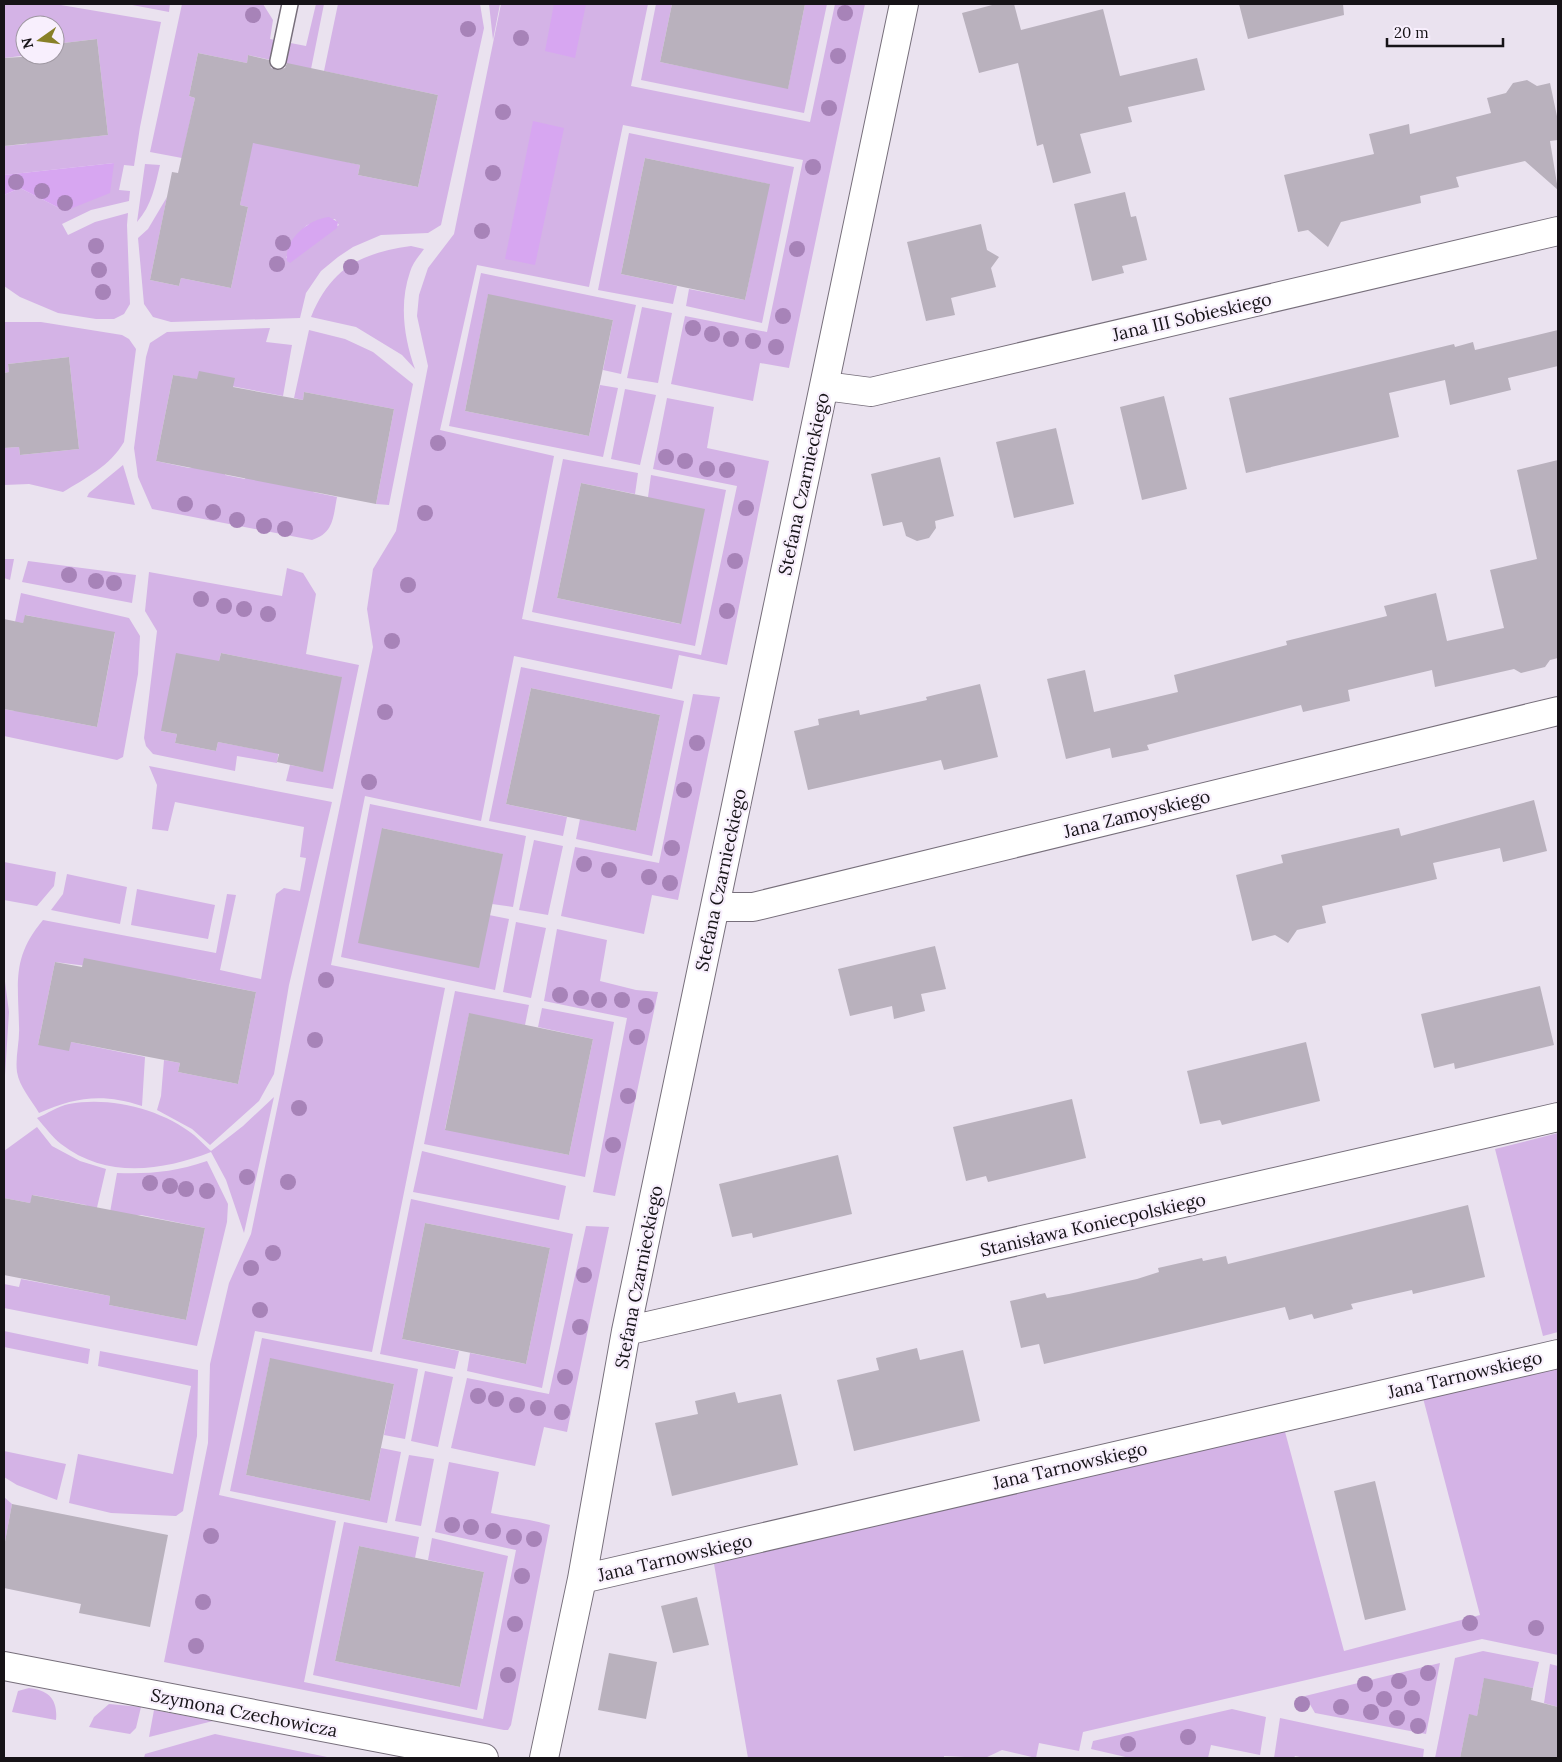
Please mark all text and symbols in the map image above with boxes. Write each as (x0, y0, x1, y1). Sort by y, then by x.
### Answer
north arrow (15, 15, 65, 65)
scale bar (1387, 15, 1503, 47)
text: 20 m (1394, 23, 1429, 42)
text: N (17, 36, 37, 51)
street label: Jana III Sobieskiego (1109, 287, 1274, 346)
street label: Stefana Czarnieckiego (773, 391, 834, 577)
street label: Jana Zamoyskiego (1060, 784, 1213, 843)
street label: Stefana Czarnieckiego (690, 787, 751, 973)
street label: Stefana Czarnieckiego (609, 1183, 668, 1370)
street label: Stanisława Koniecpolskiego (978, 1187, 1208, 1262)
street label: Jana Tarnowskiego (1384, 1346, 1544, 1404)
street label: Jana Tarnowskiego (989, 1437, 1149, 1495)
street label: Jana Tarnowskiego (594, 1529, 754, 1587)
street label: Szymona Czechowicza (149, 1683, 339, 1742)

